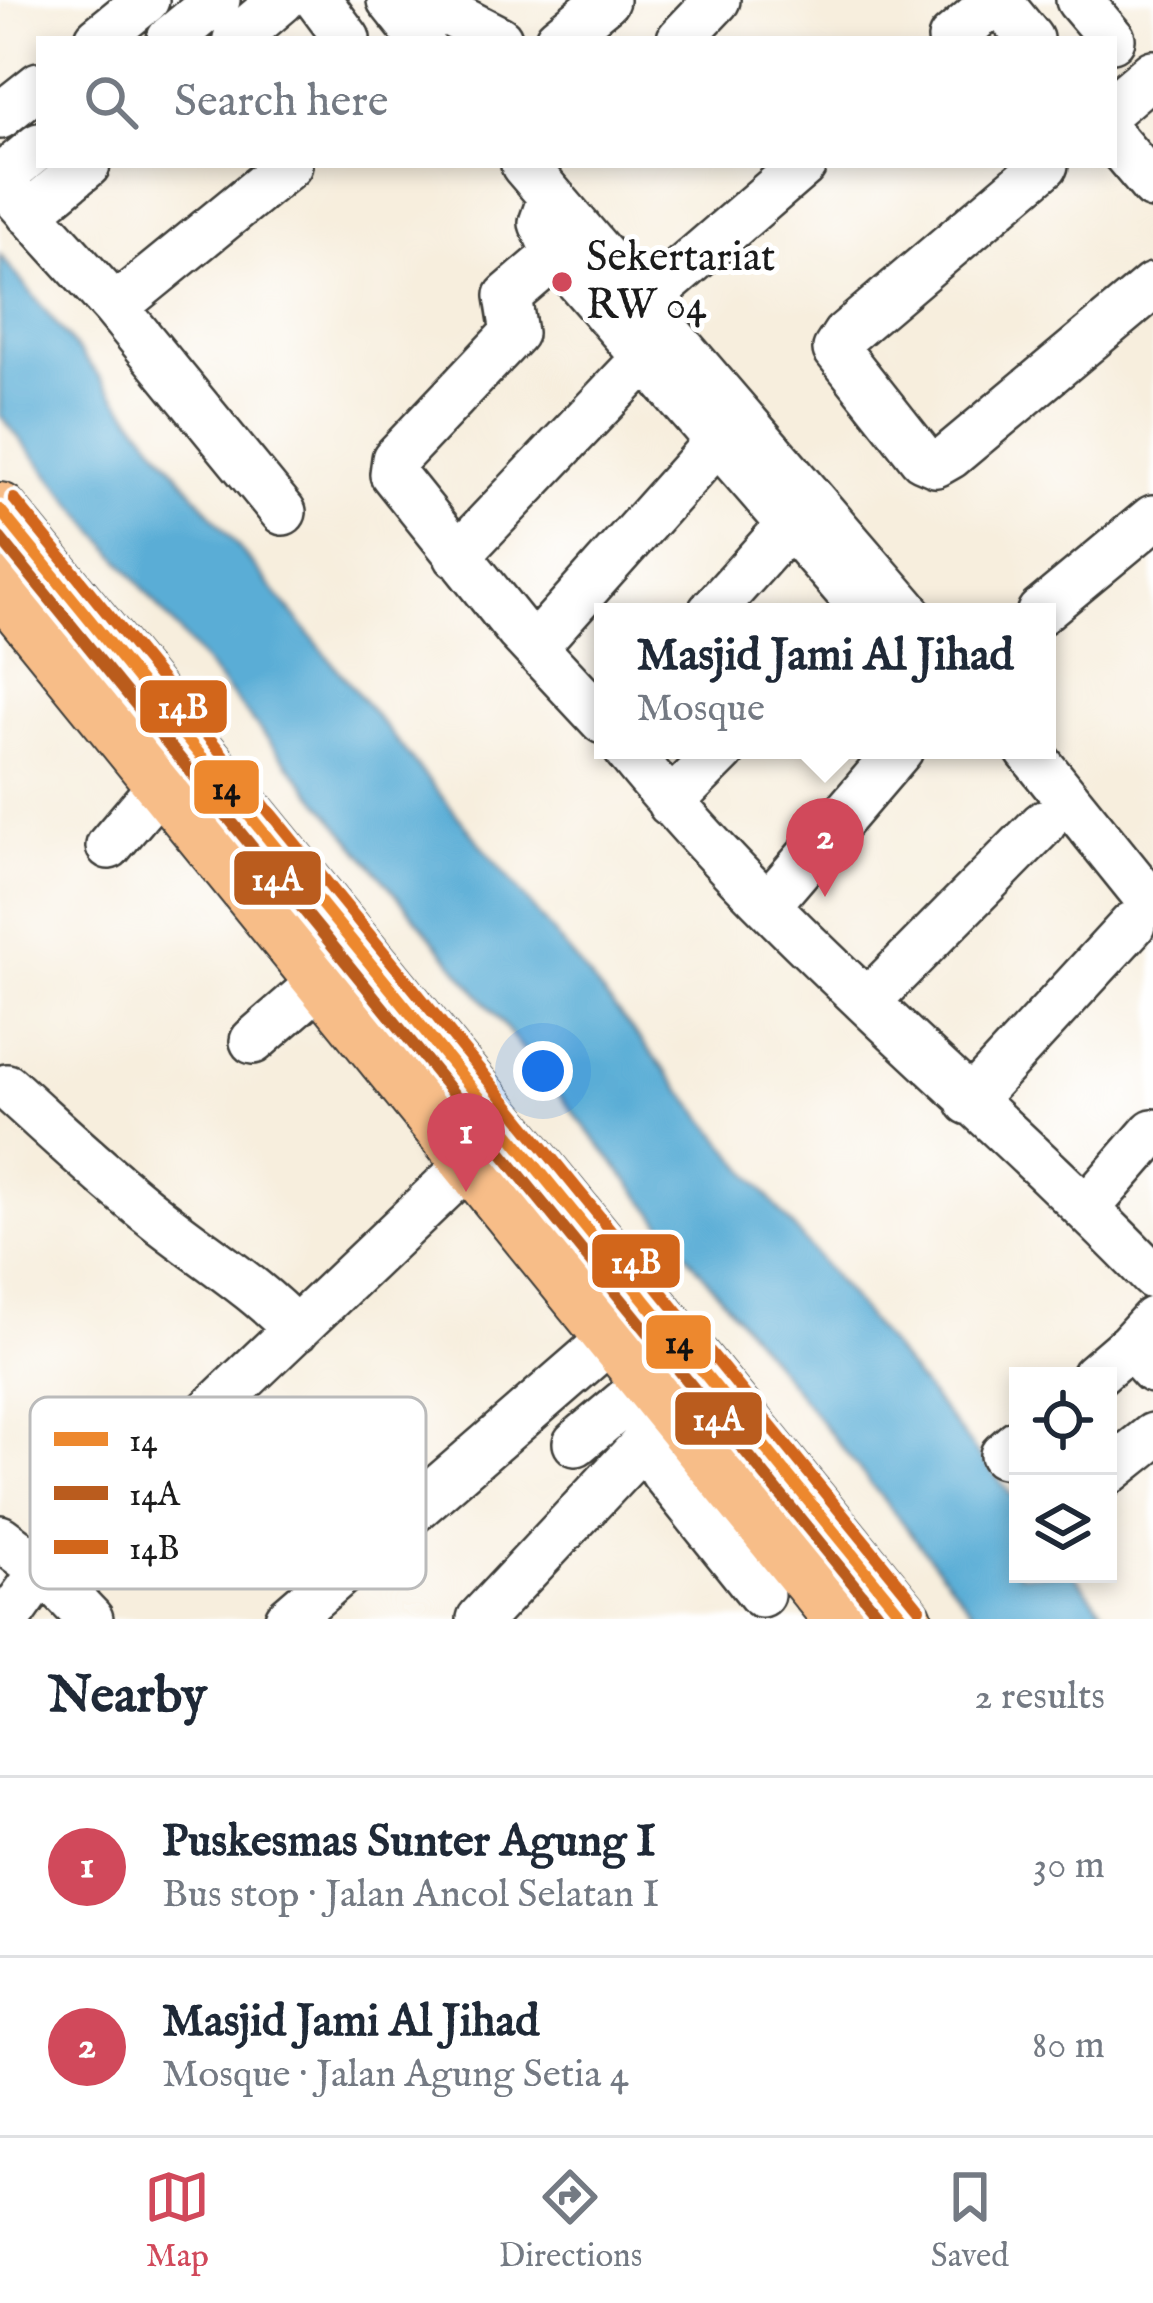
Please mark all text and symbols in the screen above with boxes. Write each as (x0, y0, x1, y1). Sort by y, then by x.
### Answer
search box (36, 36, 1117, 168)
icon: search (78, 69, 144, 135)
text: Search here (174, 74, 388, 131)
place label: Sekertariat RW 04 (586, 232, 776, 333)
marker: Sekertariat RW 04 (549, 269, 575, 295)
popup (594, 603, 1056, 759)
text: Masjid Jami Al Jihad (636, 628, 1014, 685)
line badge: 14B (138, 678, 229, 735)
text: Mosque (636, 685, 765, 734)
text: 14B (158, 688, 208, 730)
line badge: 14 (192, 758, 261, 816)
text: 14 (212, 769, 241, 811)
pin: 2 (786, 798, 864, 897)
line badge: 14A (232, 849, 323, 907)
text: 14A (252, 860, 304, 902)
your location (513, 1041, 573, 1101)
pin: 1 (427, 1093, 505, 1192)
line badge: 14B (590, 1232, 682, 1290)
text: 14B (611, 1243, 661, 1285)
line badge: 14 (644, 1313, 713, 1371)
text: 14 (665, 1323, 694, 1365)
map controls (1009, 1367, 1117, 1583)
button: locate (1009, 1367, 1117, 1475)
line badge: 14A (673, 1390, 764, 1447)
legend (30, 1397, 426, 1589)
text: 14A (693, 1400, 745, 1442)
text: 14 (129, 1421, 157, 1463)
text: 14A (129, 1475, 180, 1517)
button: layers (1009, 1475, 1117, 1583)
text: 14B (129, 1529, 179, 1571)
text: Nearby (48, 1665, 207, 1730)
text: 2 results (974, 1673, 1105, 1722)
text: Puskesmas Sunter Agung I (162, 1814, 656, 1871)
text: 1 (80, 1842, 94, 1891)
text: 30 m (1033, 1842, 1105, 1891)
text: Bus stop · Jalan Ancol Selatan I (162, 1871, 659, 1920)
text: Masjid Jami Al Jihad (162, 1994, 539, 2051)
text: 2 (78, 2022, 96, 2071)
text: 80 m (1032, 2022, 1105, 2071)
text: Mosque · Jalan Agung Setia 4 (162, 2051, 629, 2100)
tab: Map (144, 2164, 210, 2278)
tab: Directions (499, 2164, 642, 2278)
tab: Saved (931, 2164, 1009, 2278)

